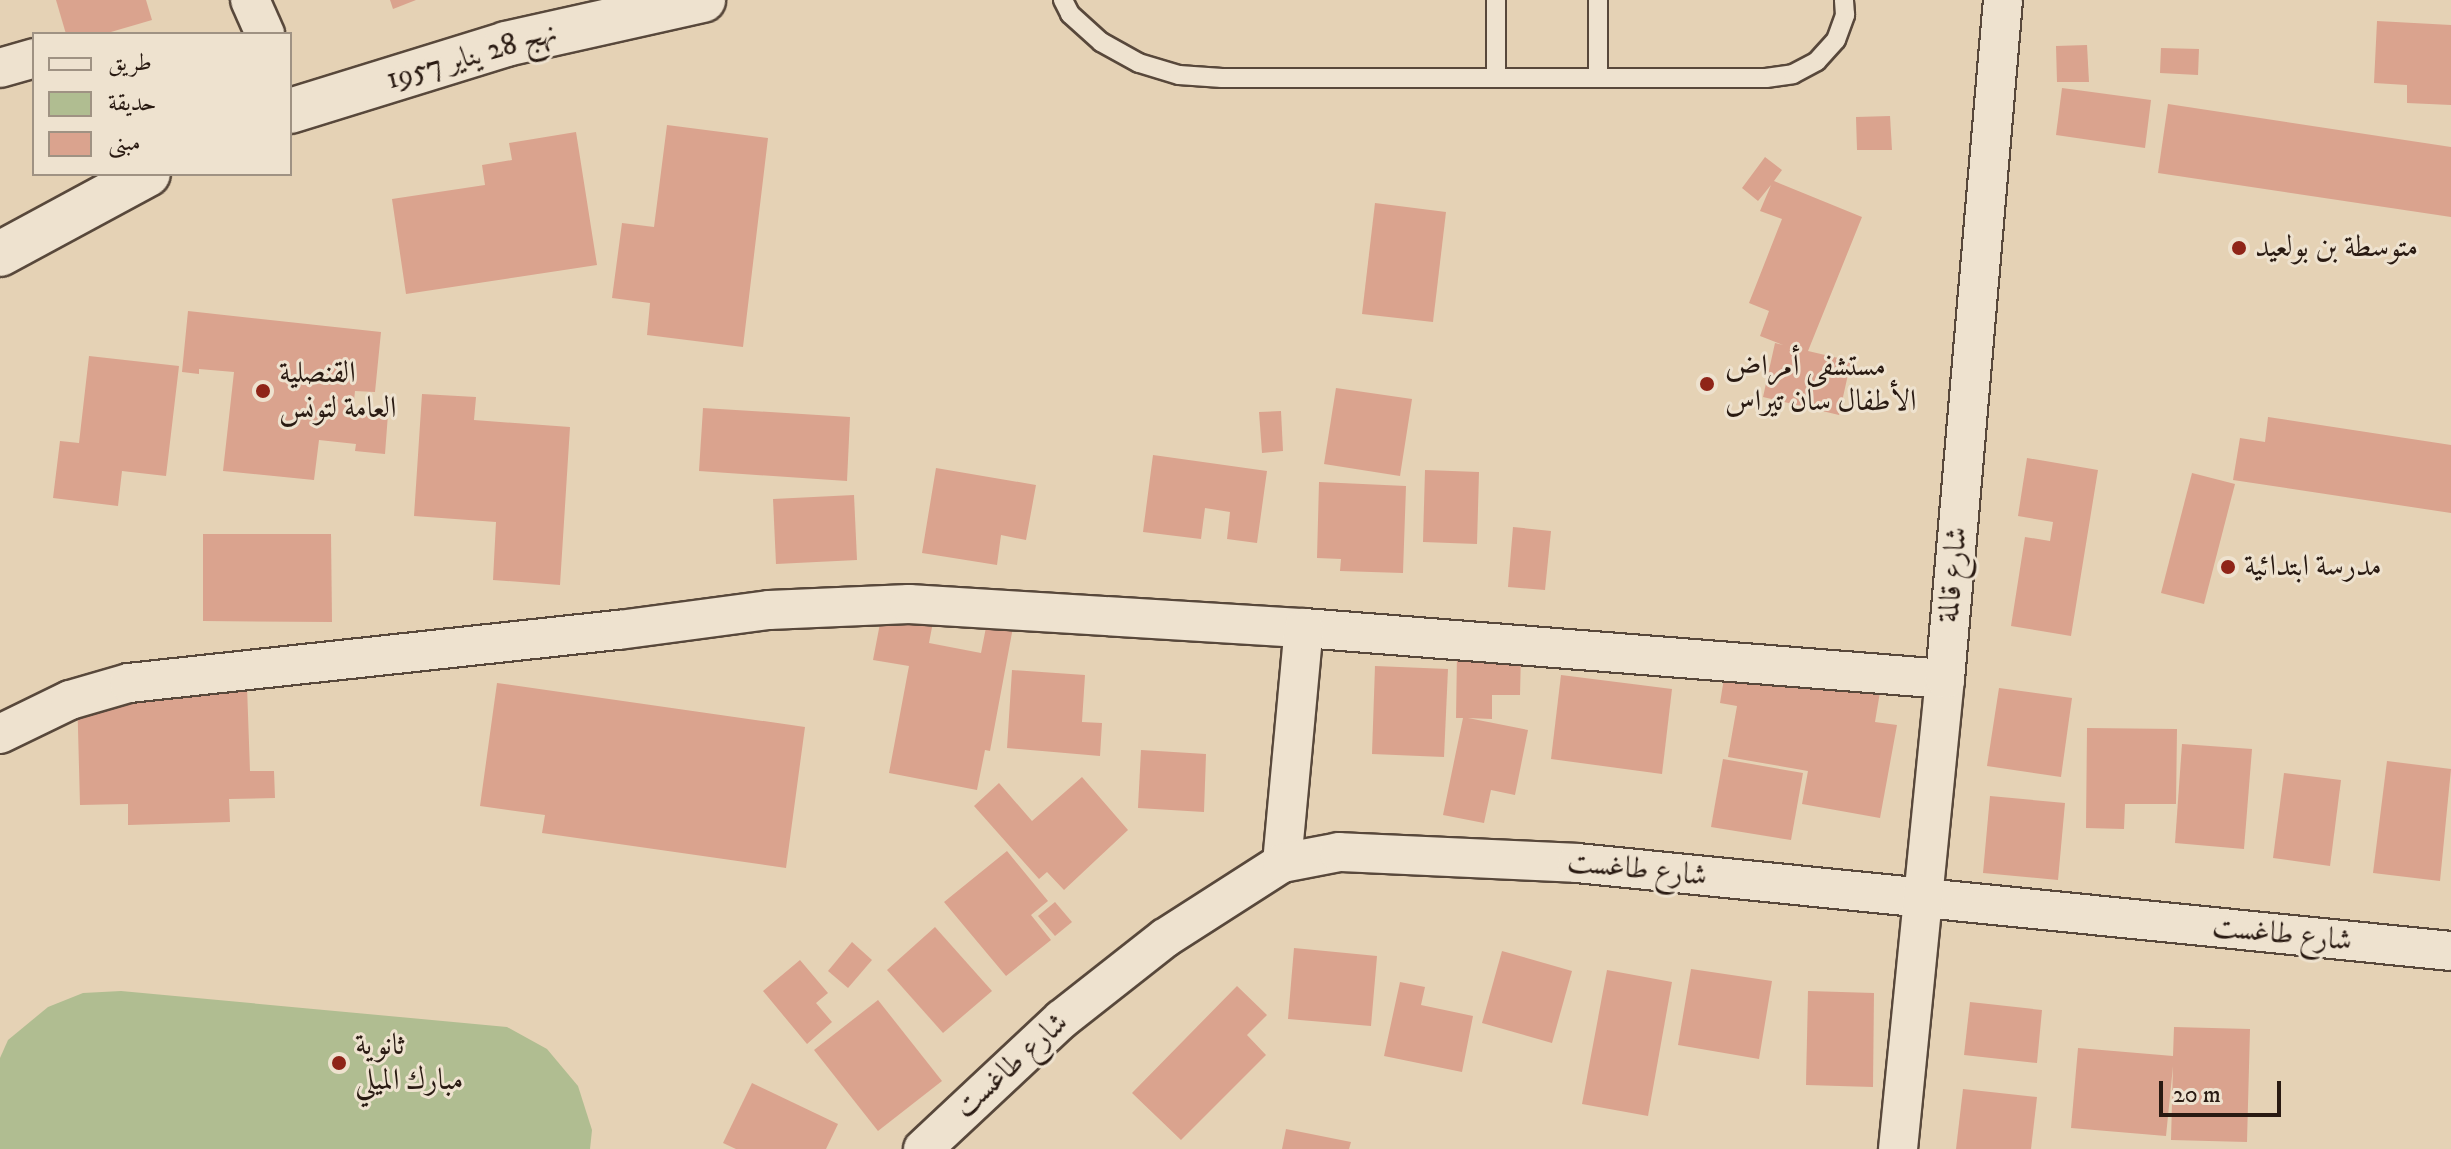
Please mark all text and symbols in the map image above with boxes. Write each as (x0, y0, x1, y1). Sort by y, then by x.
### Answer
street label: نهج 28 يناير 1957 (383, 15, 561, 99)
legend (32, 32, 292, 176)
text: طريق (108, 48, 152, 78)
text: حديقة (108, 88, 157, 118)
text: مبنى (108, 128, 141, 158)
place label: متوسطة بن بولعيد (2255, 230, 2418, 266)
marker: متوسطة بن بولعيد (2230, 239, 2248, 257)
place label: مستشفى أمراض الأطفال سان تيراس (1725, 349, 1916, 420)
place label: القنصلية العامة لتونس (279, 356, 396, 426)
marker: مستشفى أمراض الأطفال سان تيراس (1696, 373, 1718, 395)
marker: القنصلية العامة لتونس (254, 382, 272, 400)
street label: شارع قالمة (1932, 525, 1976, 625)
place label: مدرسة ابتدائية (2244, 549, 2382, 585)
marker: مدرسة ابتدائية (2219, 558, 2237, 576)
street label: شارع طاغست (1565, 845, 1709, 895)
street label: شارع طاغست (2210, 910, 2354, 960)
street label: شارع طاغست (948, 1006, 1076, 1126)
place label: ثانوية مبارك الميلي (355, 1028, 463, 1098)
marker: ثانوية مبارك الميلي (330, 1054, 348, 1072)
scale bar (2163, 1065, 2285, 1115)
text: 20 m (2173, 1080, 2221, 1110)

